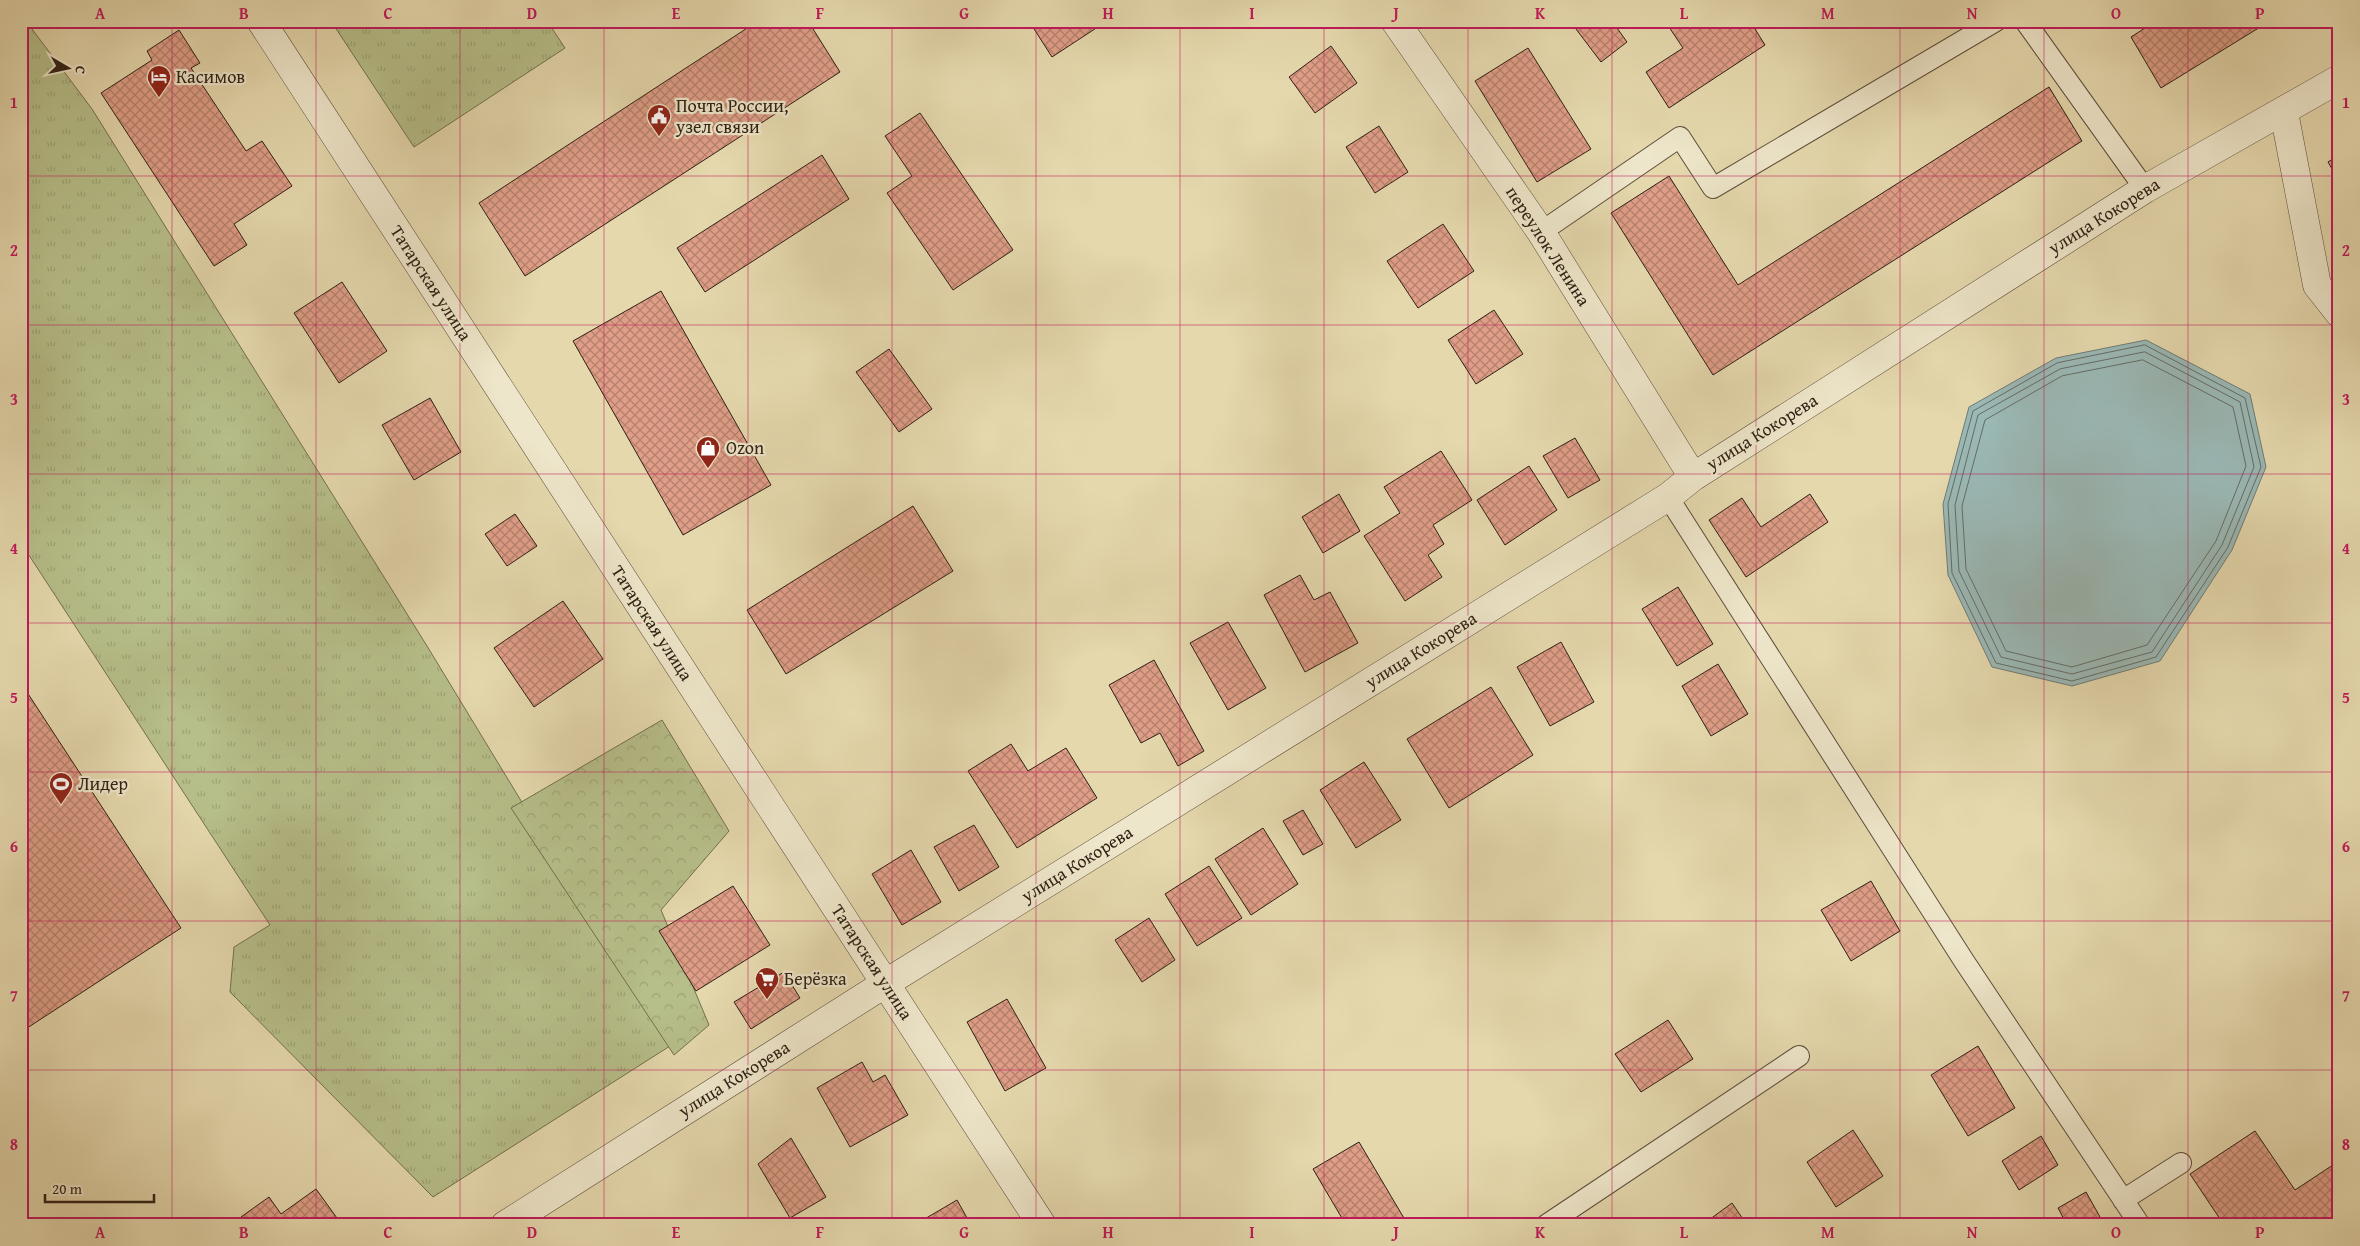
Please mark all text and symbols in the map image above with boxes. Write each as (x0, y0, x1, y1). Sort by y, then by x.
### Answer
text: A (95, 1, 106, 25)
text: B (239, 1, 249, 25)
text: C (383, 1, 393, 25)
text: D (527, 1, 537, 25)
text: E (672, 1, 681, 25)
text: F (816, 1, 824, 25)
text: G (959, 1, 969, 25)
text: H (1102, 1, 1114, 25)
text: I (1249, 1, 1255, 25)
text: J (1390, 1, 1399, 25)
text: K (1535, 1, 1546, 25)
text: L (1680, 1, 1689, 25)
text: M (1821, 1, 1835, 25)
text: N (1967, 1, 1978, 25)
text: O (2111, 1, 2121, 25)
text: P (2255, 1, 2265, 25)
north arrow (42, 42, 92, 92)
place label: Касимов (176, 63, 245, 90)
hotel icon: Касимов (146, 64, 172, 98)
text: С (70, 65, 91, 76)
text: 1 (10, 90, 18, 114)
text: 1 (2342, 90, 2350, 114)
place label: Почта России, узел связи (675, 92, 788, 140)
public building icon: Почта России, узел связи (646, 103, 672, 137)
street label: улица Кокорева (2042, 170, 2165, 261)
street label: переулок Ленина (1499, 180, 1598, 311)
street label: Татарская улица (384, 219, 479, 346)
text: 2 (10, 238, 18, 262)
text: 2 (2342, 238, 2350, 262)
street label: улица Кокорева (1700, 386, 1823, 477)
text: 3 (10, 387, 18, 411)
text: 3 (2342, 387, 2350, 411)
place label: Ozon (726, 434, 764, 461)
shop icon: Ozon (695, 435, 721, 469)
text: 4 (10, 536, 18, 560)
text: 4 (2342, 536, 2350, 560)
street label: Татарская улица (605, 559, 700, 686)
street label: улица Кокорева (1359, 604, 1482, 695)
text: 5 (10, 685, 18, 709)
text: 5 (2342, 685, 2350, 709)
place label: Лидер (78, 770, 128, 797)
sports icon: Лидер (48, 771, 74, 805)
street label: улица Кокорева (1015, 818, 1138, 909)
text: 6 (10, 834, 18, 858)
text: 6 (2342, 834, 2350, 858)
street label: Татарская улица (825, 898, 920, 1025)
place label: Берёзка (784, 965, 847, 992)
supermarket icon: Берёзка (754, 966, 780, 1000)
text: 7 (10, 983, 18, 1007)
text: 7 (2342, 983, 2350, 1007)
street label: улица Кокорева (672, 1033, 795, 1124)
text: 8 (10, 1132, 18, 1156)
text: 8 (2342, 1132, 2350, 1156)
scale bar (45, 1171, 154, 1203)
text: 20 m (52, 1178, 83, 1199)
text: A (95, 1220, 106, 1244)
text: B (239, 1220, 249, 1244)
text: C (383, 1220, 393, 1244)
text: D (527, 1220, 537, 1244)
text: E (672, 1220, 681, 1244)
text: F (816, 1220, 824, 1244)
text: G (959, 1220, 969, 1244)
text: H (1102, 1220, 1114, 1244)
text: I (1249, 1220, 1255, 1244)
text: J (1390, 1220, 1399, 1244)
text: K (1535, 1220, 1546, 1244)
text: L (1680, 1220, 1689, 1244)
text: M (1821, 1220, 1835, 1244)
text: N (1967, 1220, 1978, 1244)
text: O (2111, 1220, 2121, 1244)
text: P (2255, 1220, 2265, 1244)

